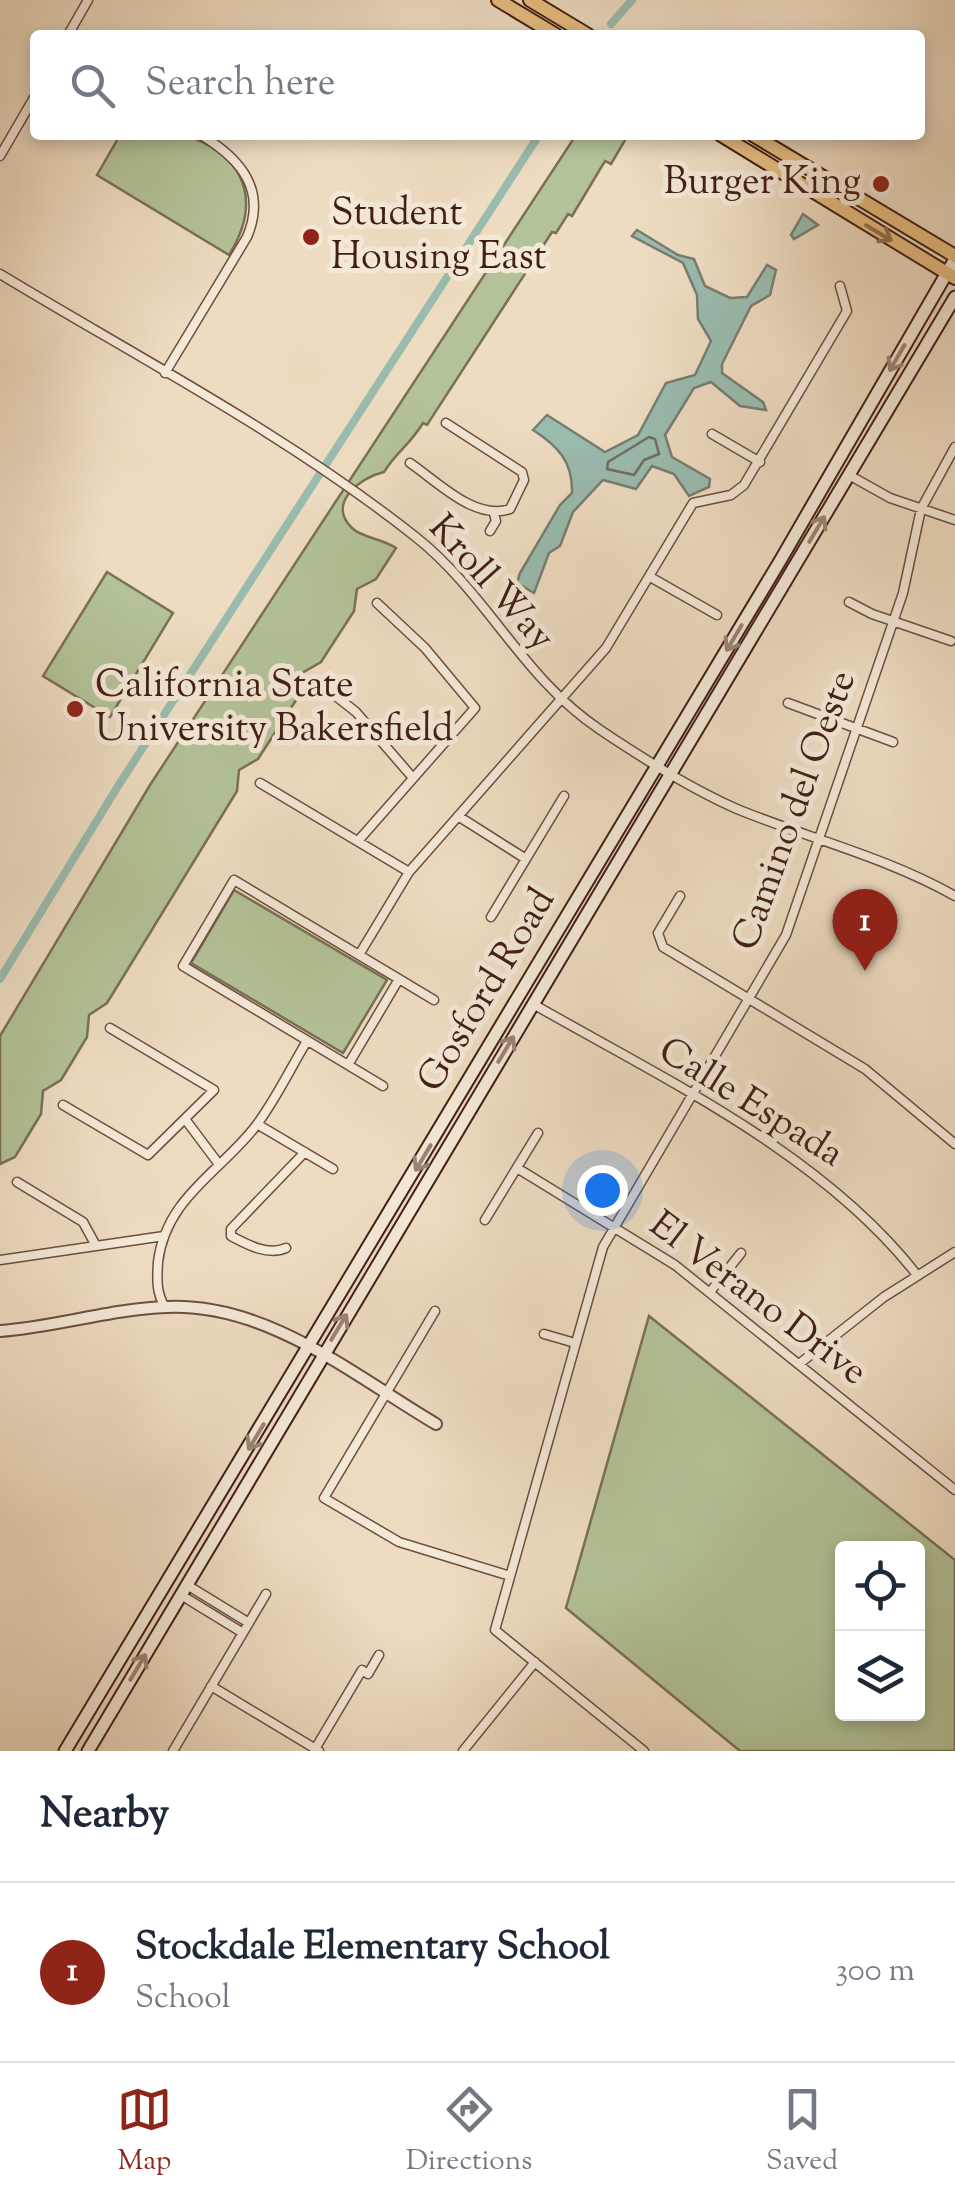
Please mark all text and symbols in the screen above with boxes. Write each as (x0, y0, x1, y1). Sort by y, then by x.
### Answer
search box (30, 30, 925, 140)
icon: search (65, 58, 120, 113)
text: Search here (145, 58, 336, 112)
place label: Burger King (664, 157, 861, 211)
marker: Burger King (870, 173, 892, 195)
place label: Student Housing East (331, 188, 547, 286)
one-way arrow (864, 223, 893, 243)
marker: Student Housing East (300, 226, 322, 248)
one-way arrow (887, 342, 907, 372)
street label: Kroll Way (414, 504, 566, 664)
one-way arrow (807, 515, 827, 544)
one-way arrow (724, 623, 744, 652)
place label: California State University Bakersfield (95, 660, 453, 758)
street label: Camino del Oeste (720, 664, 872, 958)
marker: California State University Bakersfield (64, 698, 86, 720)
street label: Gosford Road (406, 879, 570, 1103)
pin: 1 (832, 888, 898, 971)
street label: Calle Espada (647, 1026, 853, 1182)
one-way arrow (496, 1035, 516, 1064)
one-way arrow (413, 1143, 433, 1172)
your location (577, 1165, 628, 1216)
street label: El Verano Drive (637, 1200, 877, 1400)
one-way arrow (329, 1313, 349, 1342)
one-way arrow (246, 1422, 266, 1451)
map controls (835, 1541, 925, 1721)
button: locate (835, 1541, 925, 1631)
button: layers (835, 1631, 925, 1721)
one-way arrow (128, 1653, 148, 1682)
text: Nearby (40, 1786, 169, 1846)
text: Stockdale Elementary School (135, 1922, 610, 1976)
text: 1 (67, 1949, 78, 1995)
text: 300 m (835, 1949, 915, 1995)
text: School (135, 1976, 231, 2022)
tab: Map (117, 2082, 172, 2182)
tab: Directions (406, 2082, 532, 2182)
tab: Saved (766, 2082, 838, 2182)

